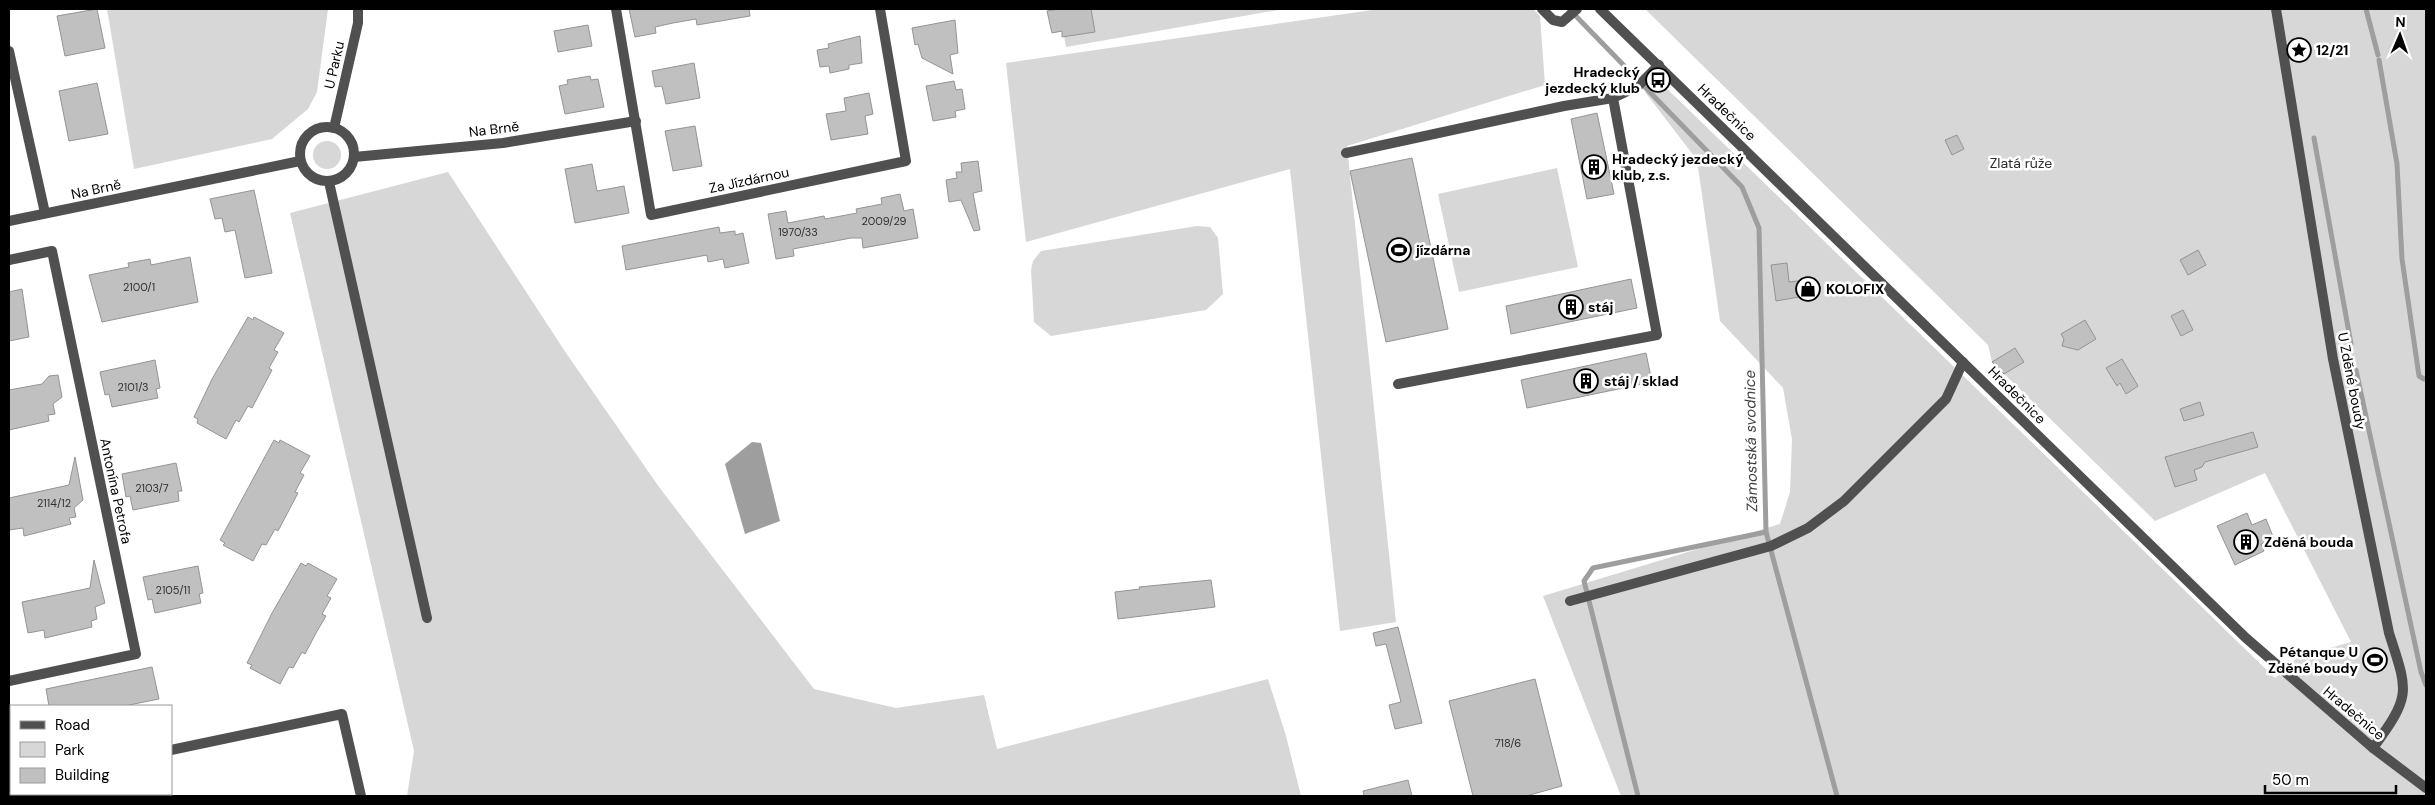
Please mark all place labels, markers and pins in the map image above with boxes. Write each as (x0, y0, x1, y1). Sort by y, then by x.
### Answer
place icon: 12/21 (2286, 37, 2312, 63)
place label: 12/21 (2316, 41, 2348, 59)
place label: Hradecký jezdecký klub (1544, 63, 1641, 97)
bus stop icon: Hradecký jezdecký klub (1645, 67, 1671, 93)
place label: Hradecký jezdecký klub, z.s. (1612, 150, 1744, 184)
building icon: Hradecký jezdecký klub, z.s. (1581, 154, 1607, 180)
sports icon: jízdárna (1386, 237, 1412, 263)
place label: jízdárna (1415, 241, 1470, 259)
shop icon: KOLOFIX (1795, 276, 1821, 302)
place label: KOLOFIX (1826, 280, 1884, 298)
building icon: stáj (1558, 294, 1584, 320)
place label: stáj (1588, 298, 1614, 316)
building icon: stáj / sklad (1573, 368, 1599, 394)
place label: stáj / sklad (1604, 372, 1679, 390)
building icon: Zděná bouda (2233, 529, 2259, 555)
place label: Zděná bouda (2264, 533, 2354, 551)
place label: Pétanque U Zděné boudy (2268, 643, 2359, 677)
sports icon: Pétanque U Zděné boudy (2362, 647, 2388, 673)

